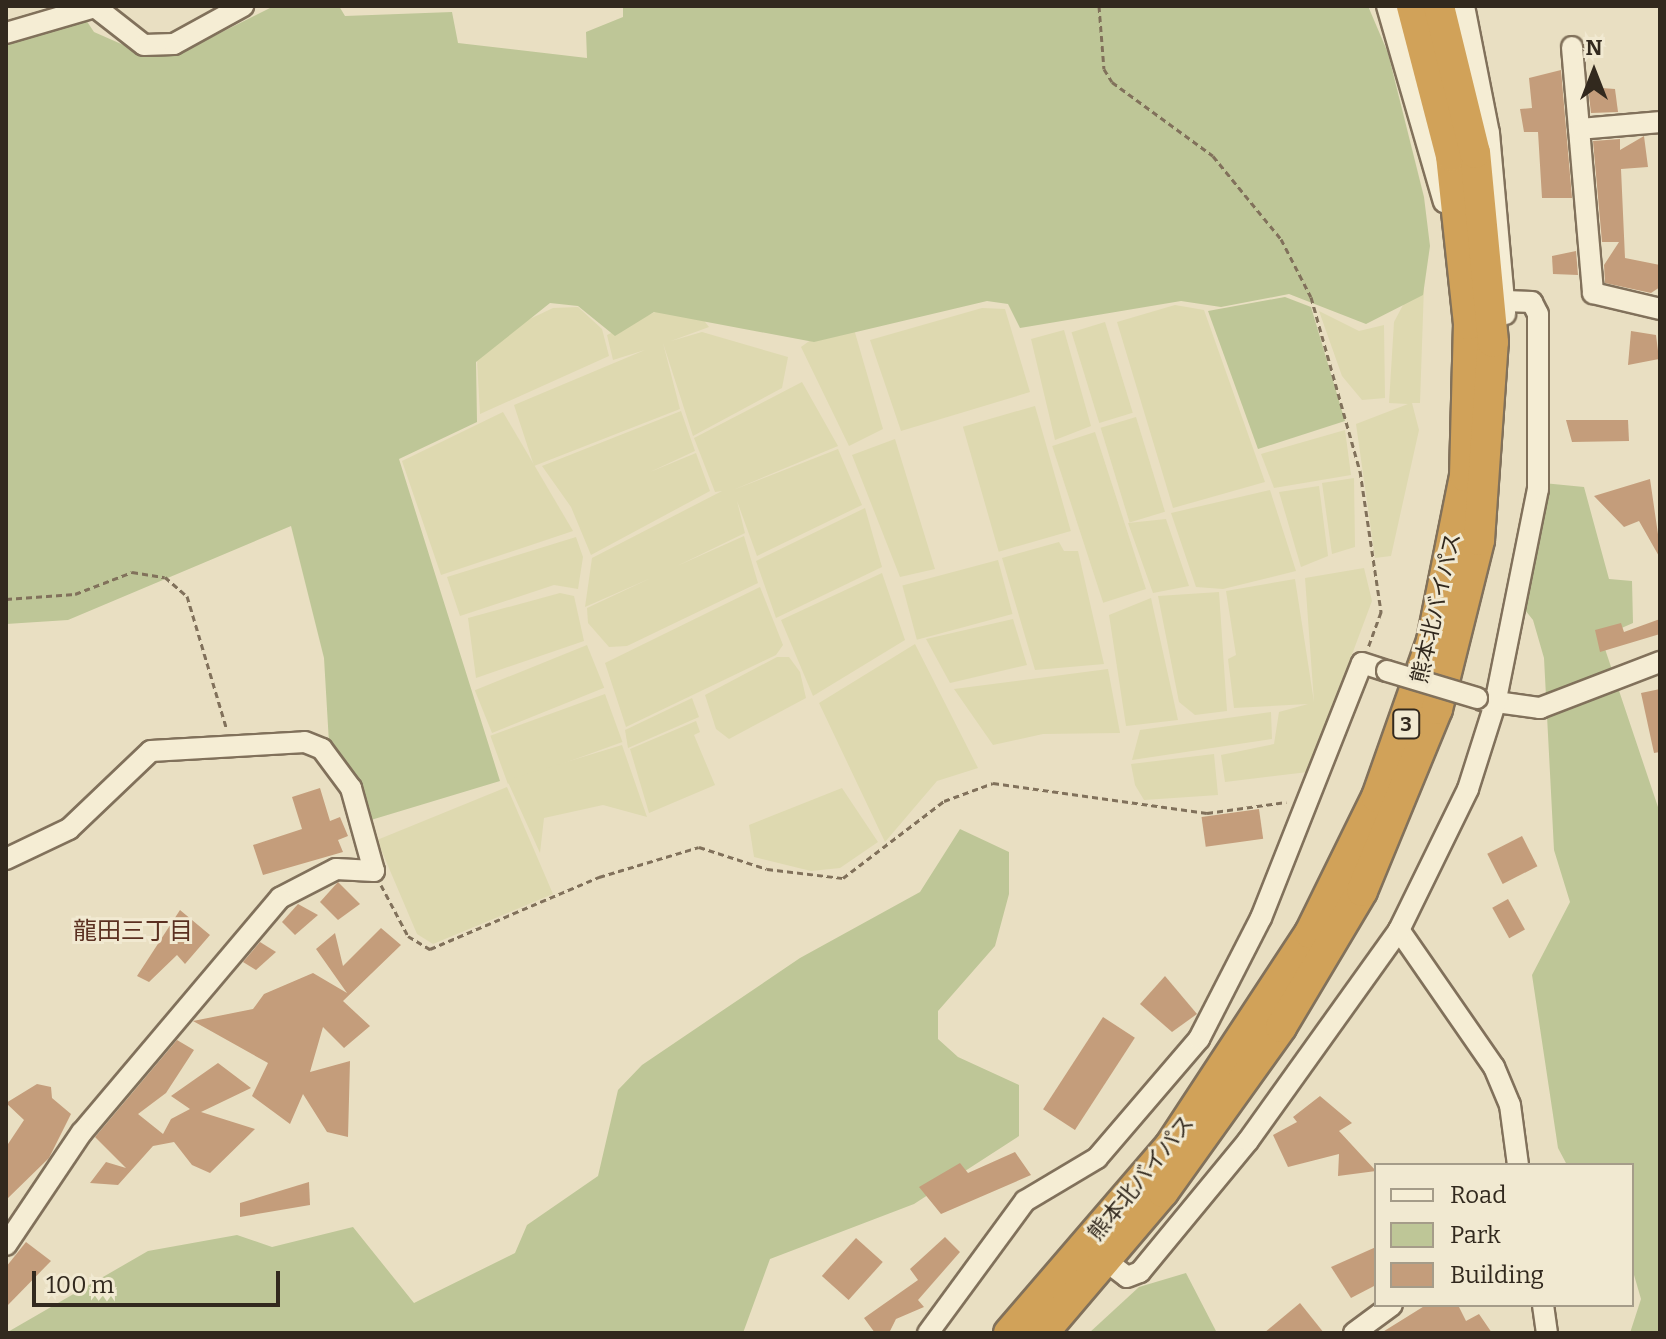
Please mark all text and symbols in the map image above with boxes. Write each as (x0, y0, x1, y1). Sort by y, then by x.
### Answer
north arrow (1554, 32, 1634, 112)
text: N (1586, 34, 1602, 61)
street label: 熊本北バイパス (1406, 530, 1466, 686)
road number: 3 (1392, 708, 1420, 740)
district label: 龍田三丁目 (73, 918, 193, 946)
street label: 熊本北バイパス (1082, 1110, 1200, 1246)
legend (1374, 1163, 1634, 1307)
text: Road (1450, 1181, 1506, 1209)
text: Park (1450, 1221, 1501, 1249)
scale bar (36, 1255, 284, 1305)
text: Building (1450, 1261, 1544, 1289)
text: 100 m (46, 1271, 114, 1299)

